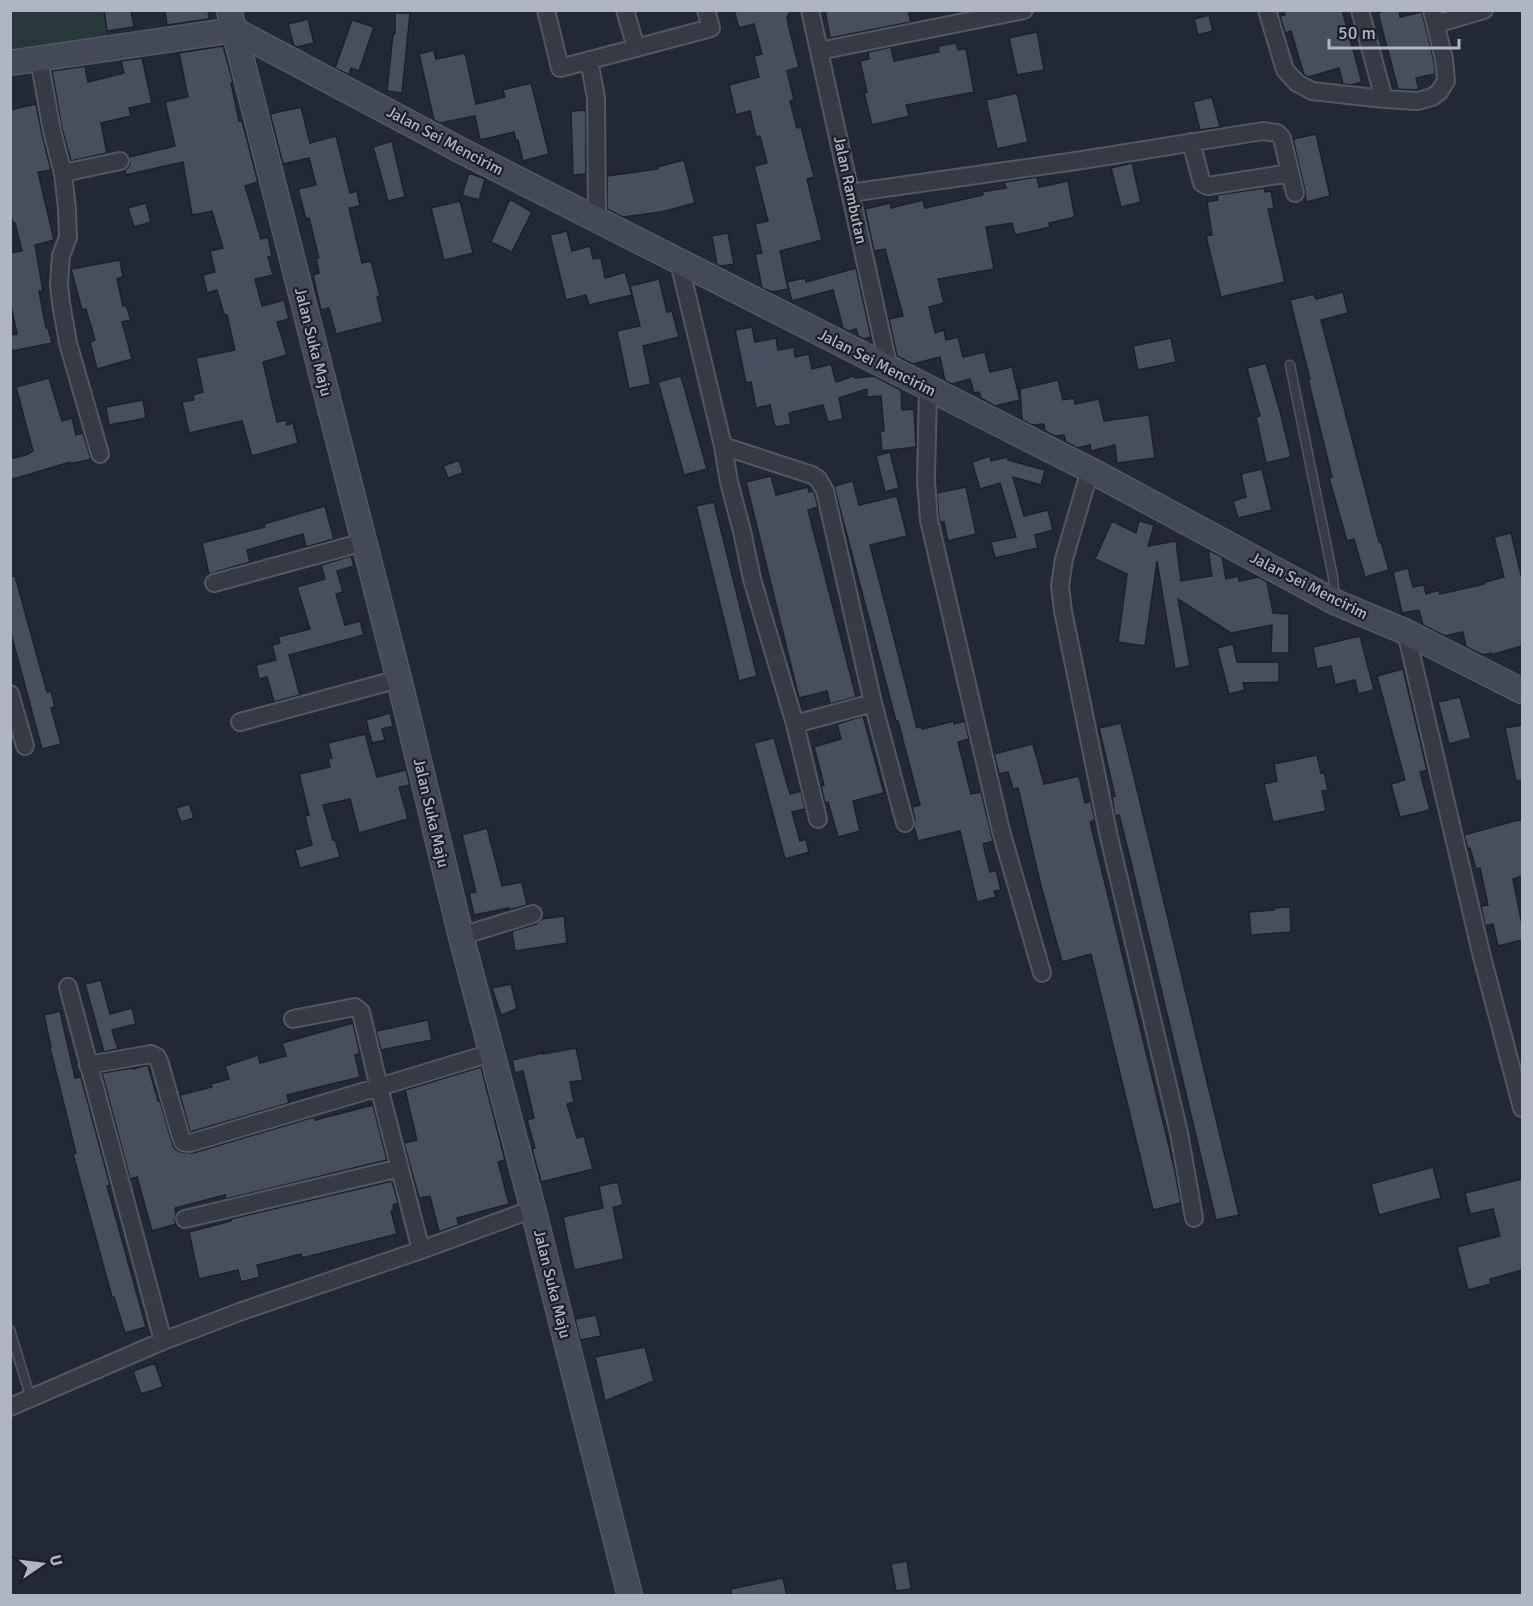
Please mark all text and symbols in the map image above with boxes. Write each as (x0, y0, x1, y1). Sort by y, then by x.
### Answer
scale bar (1329, 12, 1460, 50)
text: 50 m (1338, 22, 1376, 44)
street label: Jalan Sei Mencirim (383, 102, 507, 180)
street label: Jalan Rambutan (829, 134, 871, 246)
street label: Jalan Suka Maju (290, 285, 336, 399)
street label: Jalan Sei Mencirim (815, 325, 939, 401)
street label: Jalan Sei Mencirim (1247, 548, 1371, 624)
street label: Jalan Suka Maju (409, 756, 453, 870)
street label: Jalan Suka Maju (529, 1227, 575, 1341)
north arrow (12, 1534, 72, 1594)
text: U (45, 1553, 67, 1568)

